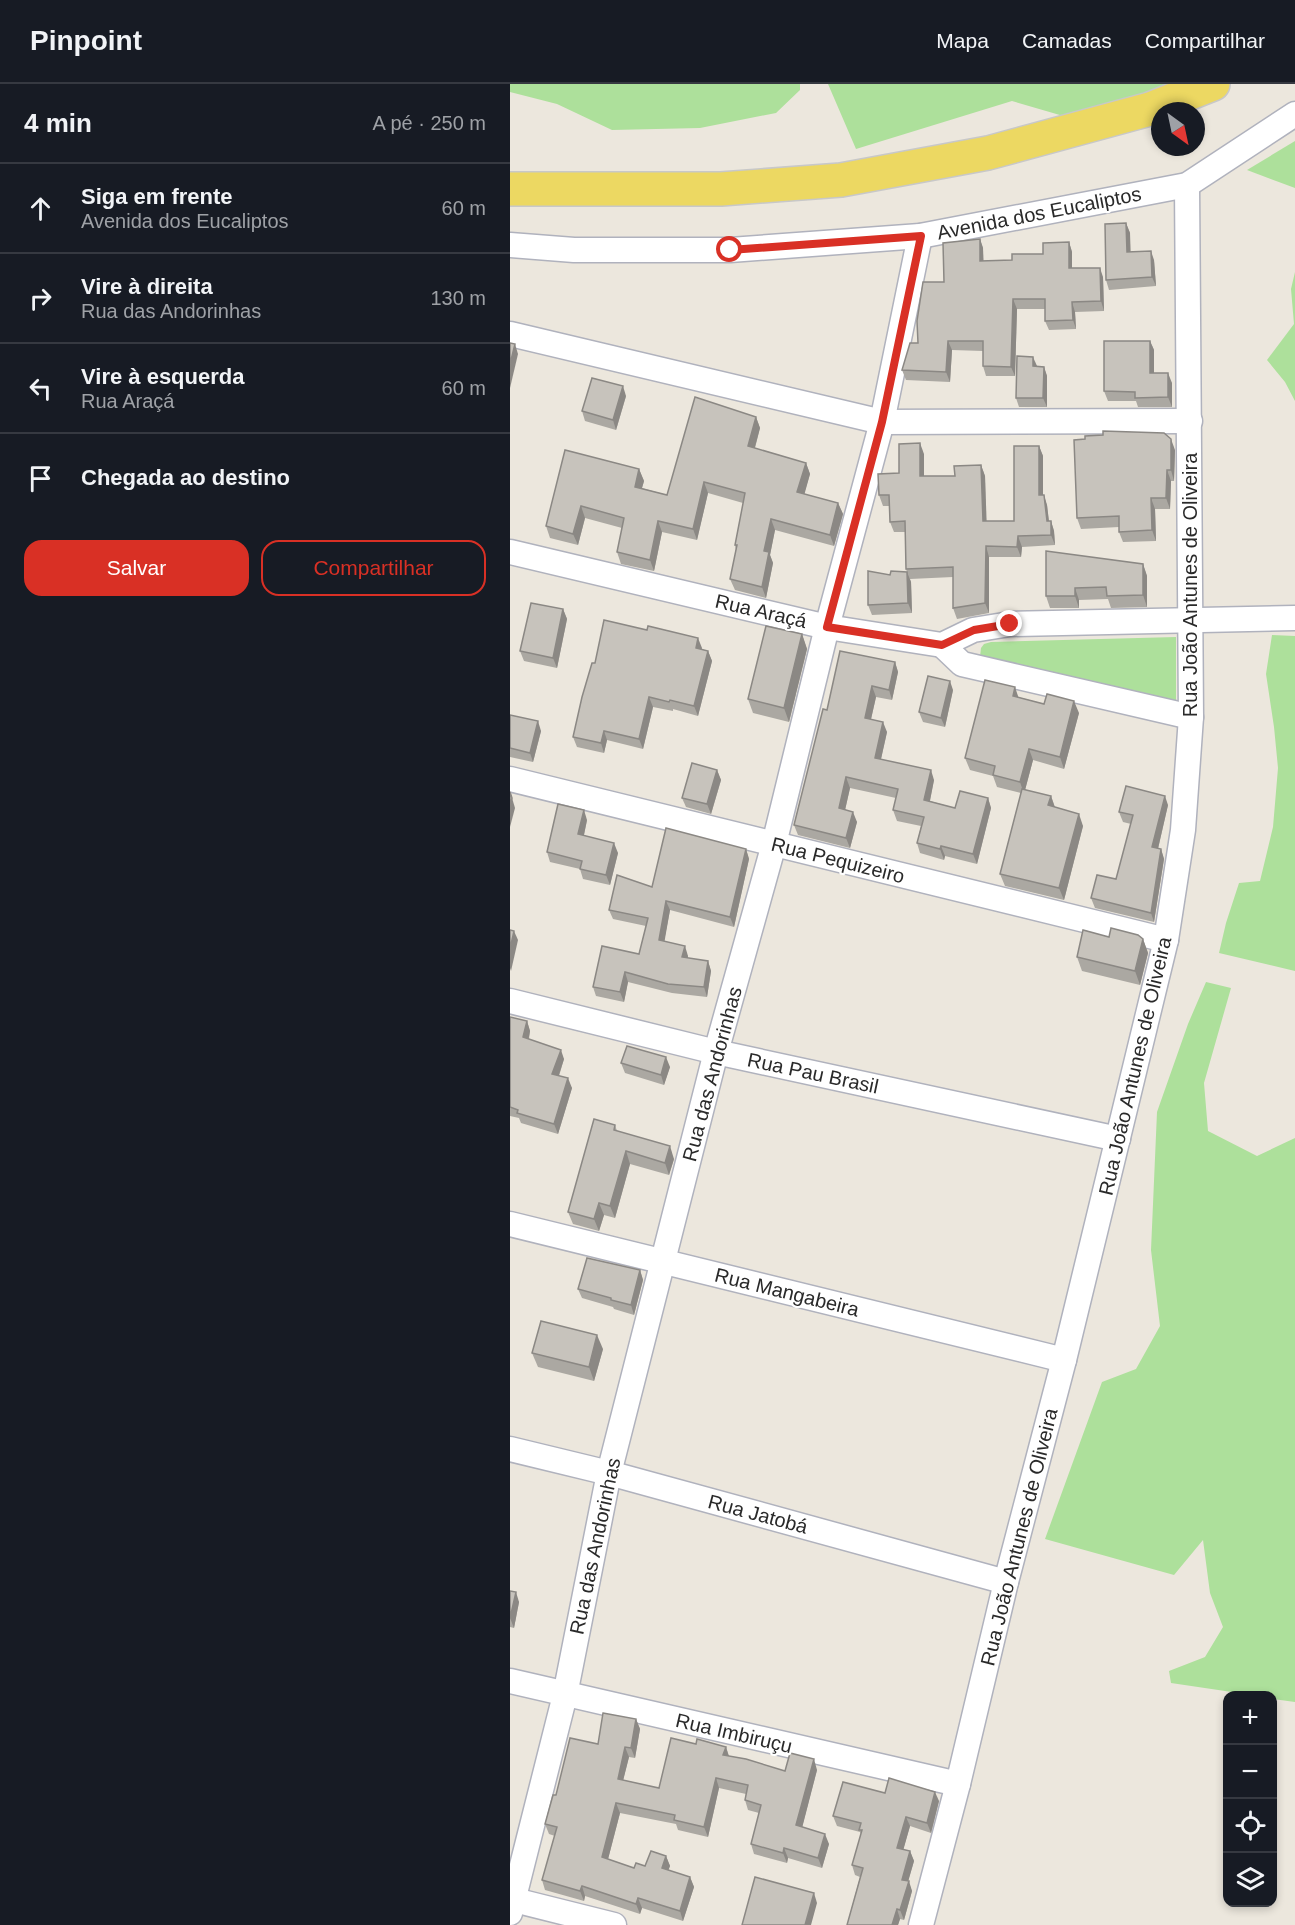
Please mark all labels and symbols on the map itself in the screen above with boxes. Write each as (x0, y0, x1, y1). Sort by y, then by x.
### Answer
north arrow (1151, 102, 1205, 156)
street label: Avenida dos Eucaliptos (935, 182, 1143, 244)
route start (716, 236, 742, 262)
street label: Rua João Antunes de Oliveira (1179, 452, 1201, 717)
street label: Rua Araçá (713, 590, 810, 632)
route end (996, 610, 1022, 636)
street label: Rua Pequizeiro (769, 833, 907, 887)
street label: Rua João Antunes de Oliveira (1095, 934, 1176, 1197)
street label: Rua das Andorinhas (678, 984, 746, 1164)
street label: Rua Pau Brasil (745, 1048, 881, 1098)
street label: Rua Mangabeira (713, 1263, 862, 1321)
street label: Rua João Antunes de Oliveira (976, 1405, 1062, 1668)
street label: Rua das Andorinhas (566, 1456, 624, 1636)
street label: Rua Jatobá (706, 1490, 811, 1538)
street label: Rua Imbiruçu (674, 1709, 794, 1757)

